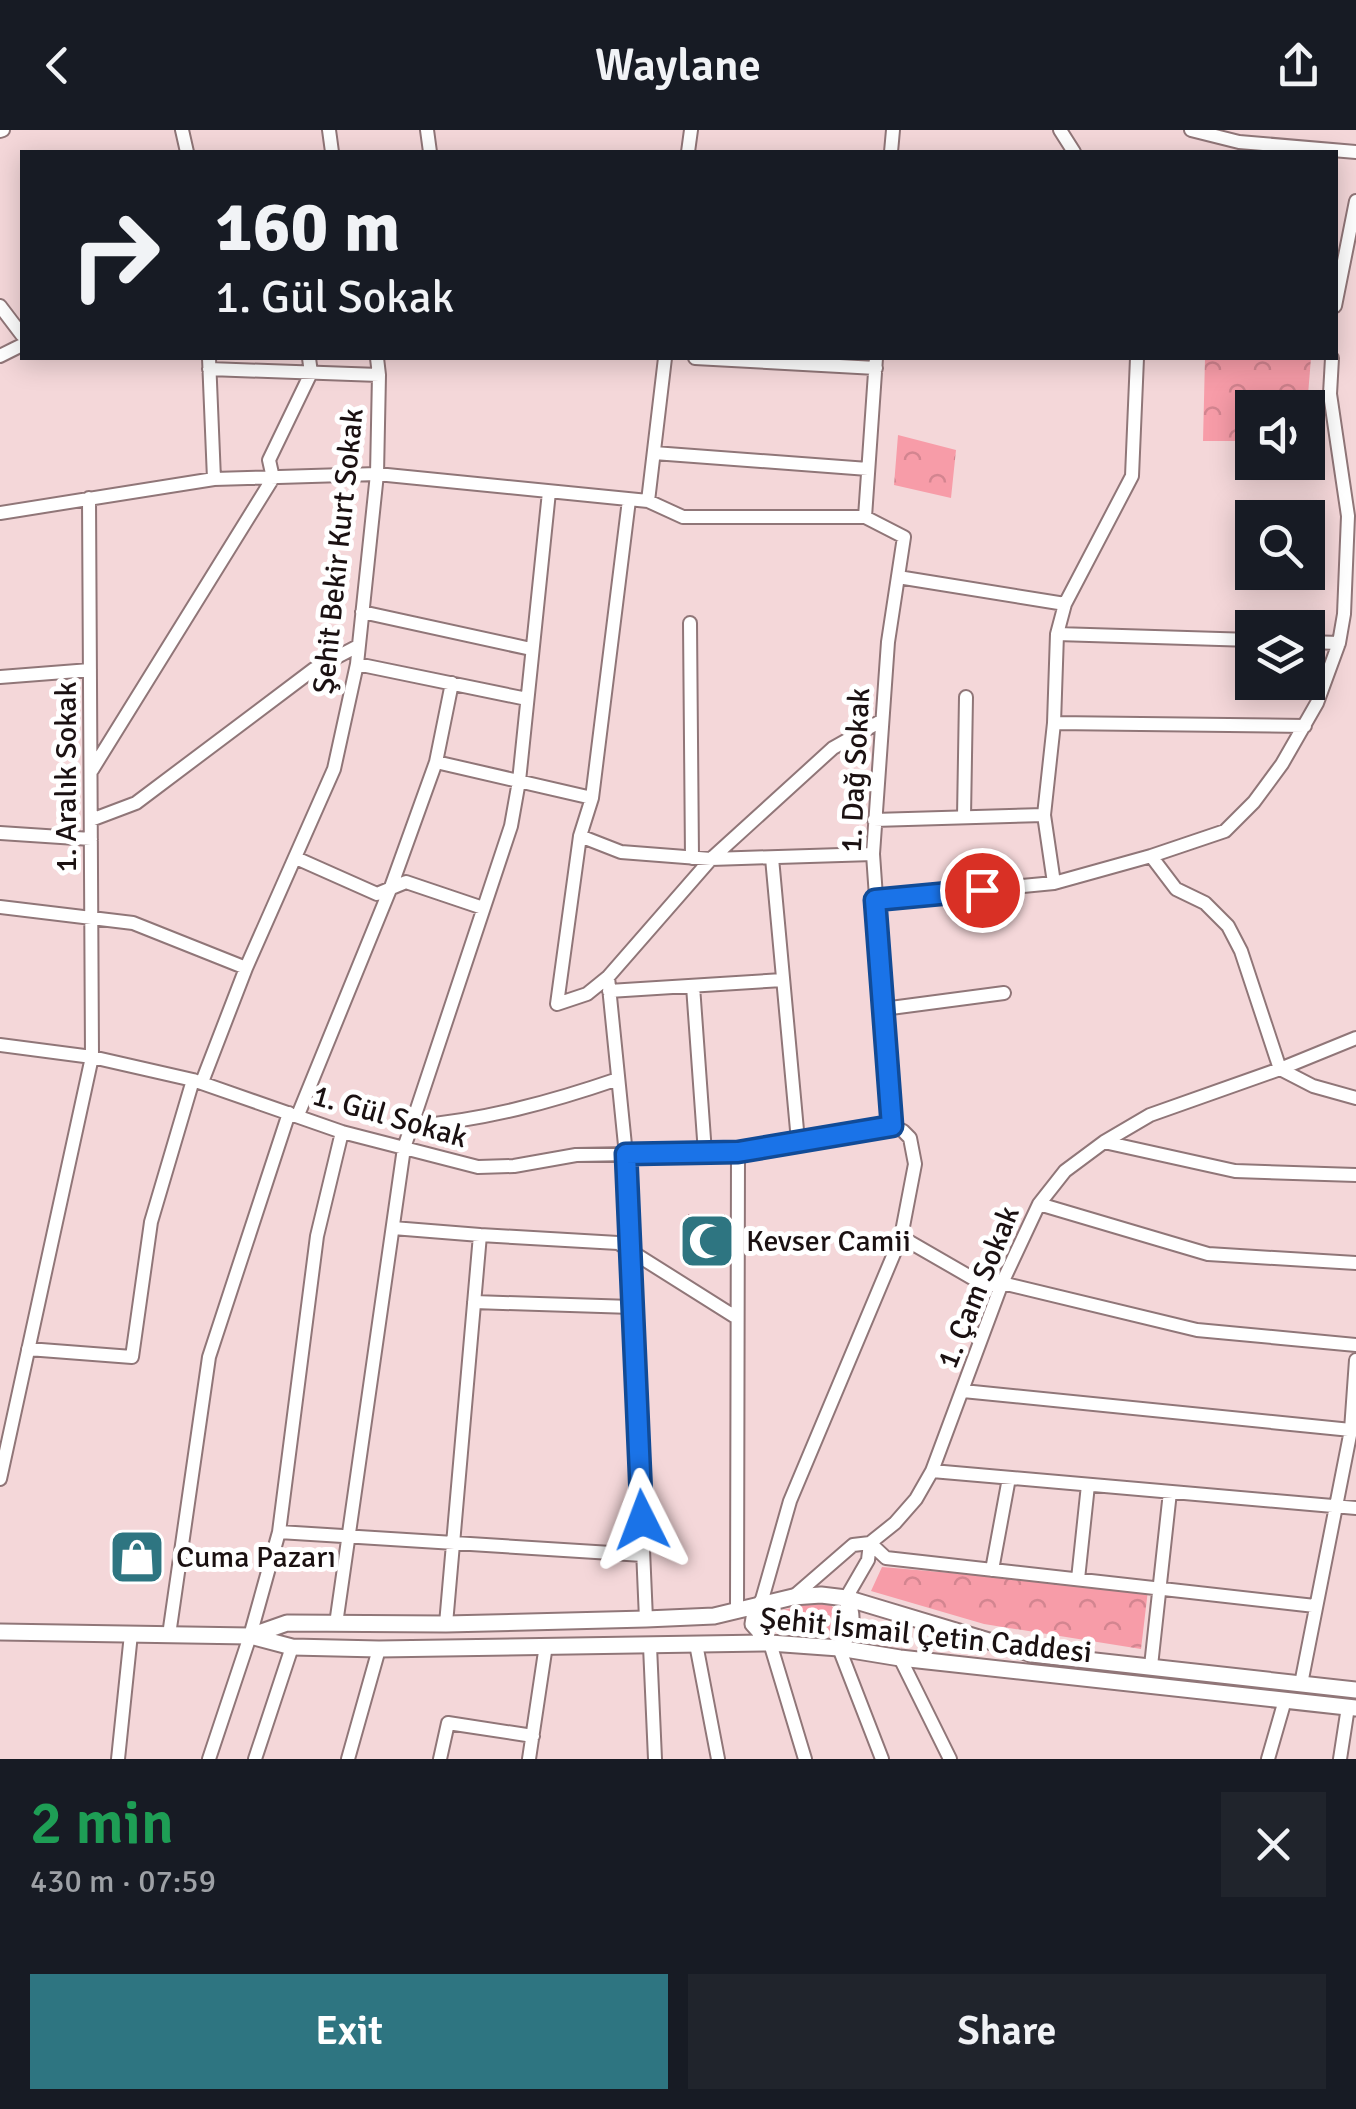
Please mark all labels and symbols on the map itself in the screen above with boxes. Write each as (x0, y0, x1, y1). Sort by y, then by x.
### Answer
street label: Şehit Bekir Kurt Sokak (305, 406, 372, 696)
street label: 1. Aralık Sokak (48, 681, 85, 873)
street label: 1. Dağ Sokak (833, 687, 878, 853)
pin (940, 848, 1025, 933)
street label: 1. Gül Sokak (308, 1077, 472, 1156)
street label: 1. Çam Sokak (929, 1201, 1028, 1374)
mosque icon: Kevser Camii (677, 1211, 737, 1271)
place label: Kevser Camii (746, 1223, 911, 1260)
position arrow (590, 1468, 694, 1572)
shop icon: Cuma Pazarı (107, 1527, 167, 1587)
place label: Cuma Pazarı (176, 1539, 336, 1576)
street label: Şehit İsmail Çetin Caddesi (758, 1600, 1094, 1671)

